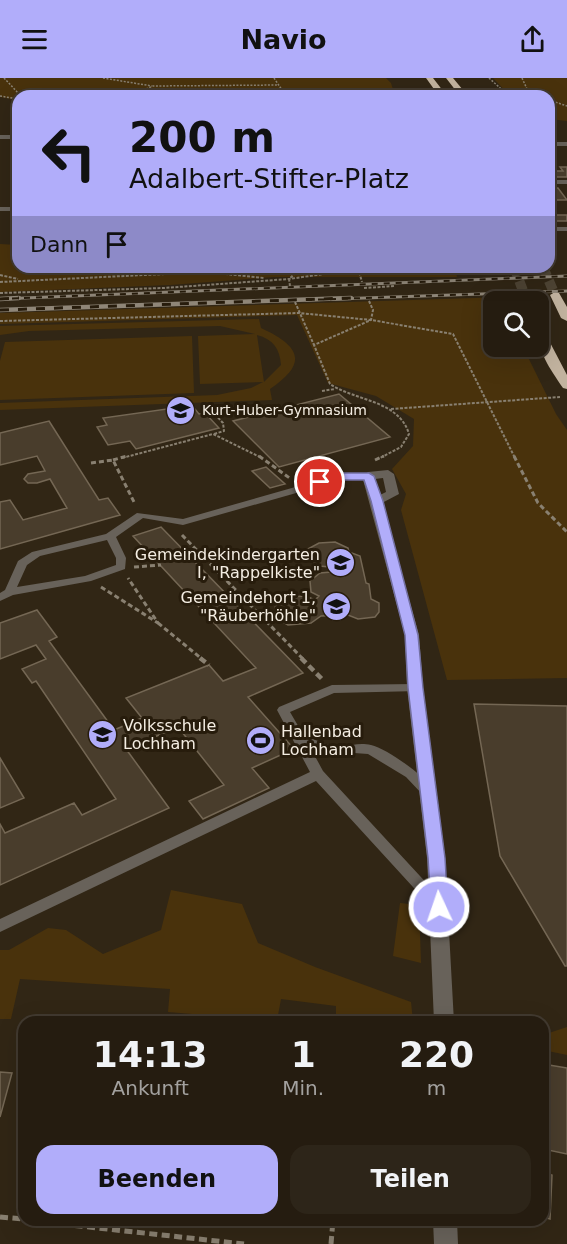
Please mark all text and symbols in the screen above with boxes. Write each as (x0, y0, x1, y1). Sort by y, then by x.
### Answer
icon: menu (18, 23, 51, 56)
icon: share (516, 23, 549, 56)
text: Navio (240, 24, 327, 55)
text: 200 m (129, 113, 275, 162)
icon: left (30, 114, 108, 192)
text: Adalbert-Stifter-Platz (129, 163, 409, 194)
icon: arrive (100, 228, 133, 261)
text: Dann (30, 232, 88, 257)
map controls (483, 291, 549, 357)
button: search (483, 291, 549, 357)
school or university icon: Kurt-Huber-Gymnasium (165, 394, 197, 426)
place label: Kurt-Huber-Gymnasium (202, 402, 367, 418)
pin (294, 456, 345, 507)
icon: arrive (303, 465, 336, 498)
place label: Gemeindekindergarten I, "Rappelkiste" (135, 545, 320, 582)
school or university icon: Gemeindekindergarten I, "Rappelkiste" (325, 547, 357, 579)
place label: Gemeindehort 1, "Räuberhöhle" (181, 588, 316, 625)
school or university icon: Gemeindehort 1, "Räuberhöhle" (321, 590, 353, 622)
place label: Volksschule Lochham (123, 716, 216, 753)
school or university icon: Volksschule Lochham (86, 718, 118, 750)
place label: Hallenbad Lochham (281, 722, 362, 759)
sports icon: Hallenbad Lochham (244, 724, 276, 756)
position arrow (407, 875, 471, 939)
text: 14:13 (93, 1034, 207, 1075)
text: 1 (291, 1034, 316, 1075)
text: 220 (399, 1034, 474, 1075)
text: Ankunft (112, 1076, 189, 1100)
text: Min. (282, 1076, 324, 1100)
text: m (427, 1076, 446, 1100)
button: Beenden (36, 1145, 278, 1214)
button: Teilen (290, 1145, 531, 1214)

